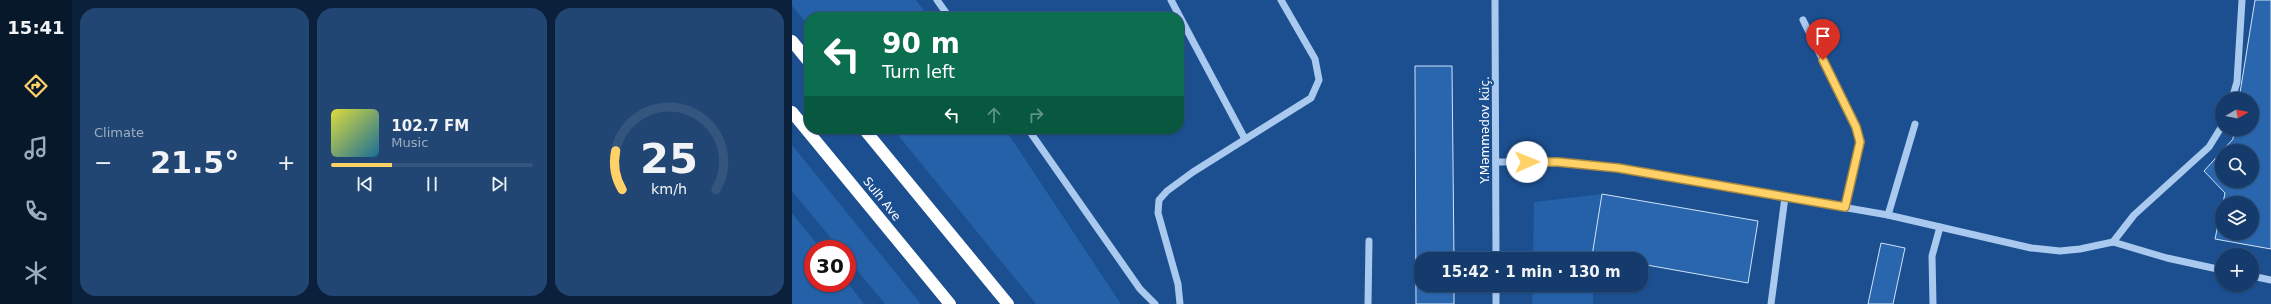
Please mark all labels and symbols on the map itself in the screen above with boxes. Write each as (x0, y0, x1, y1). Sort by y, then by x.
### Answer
pin (1806, 19, 1840, 60)
street label: Y.Məmmədov küç. (1478, 76, 1492, 185)
north arrow (2215, 92, 2259, 136)
position arrow (1506, 141, 1548, 183)
street label: Sulh Ave (860, 174, 904, 224)
speed limit sign: 30 (804, 240, 856, 292)

